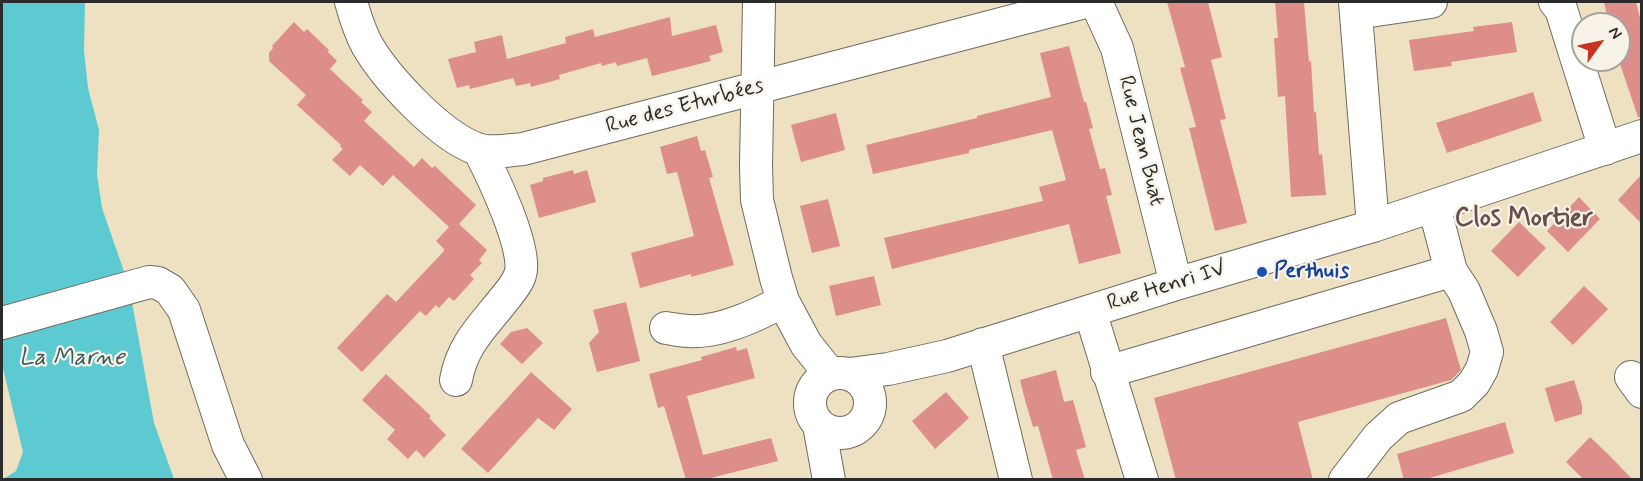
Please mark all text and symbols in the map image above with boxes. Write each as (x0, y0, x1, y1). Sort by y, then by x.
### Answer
north arrow (1571, 12, 1631, 72)
text: N (1603, 23, 1627, 43)
street label: Rue des Eturbées (603, 73, 767, 141)
street label: Rue Jean Buat (1111, 73, 1169, 209)
district label: Clos Mortier (1455, 204, 1593, 236)
street label: Rue Henri IV (1104, 256, 1230, 318)
place label: Perthuis (1274, 259, 1349, 285)
marker: Perthuis (1255, 265, 1269, 279)
water label: La Marne (19, 345, 125, 373)

